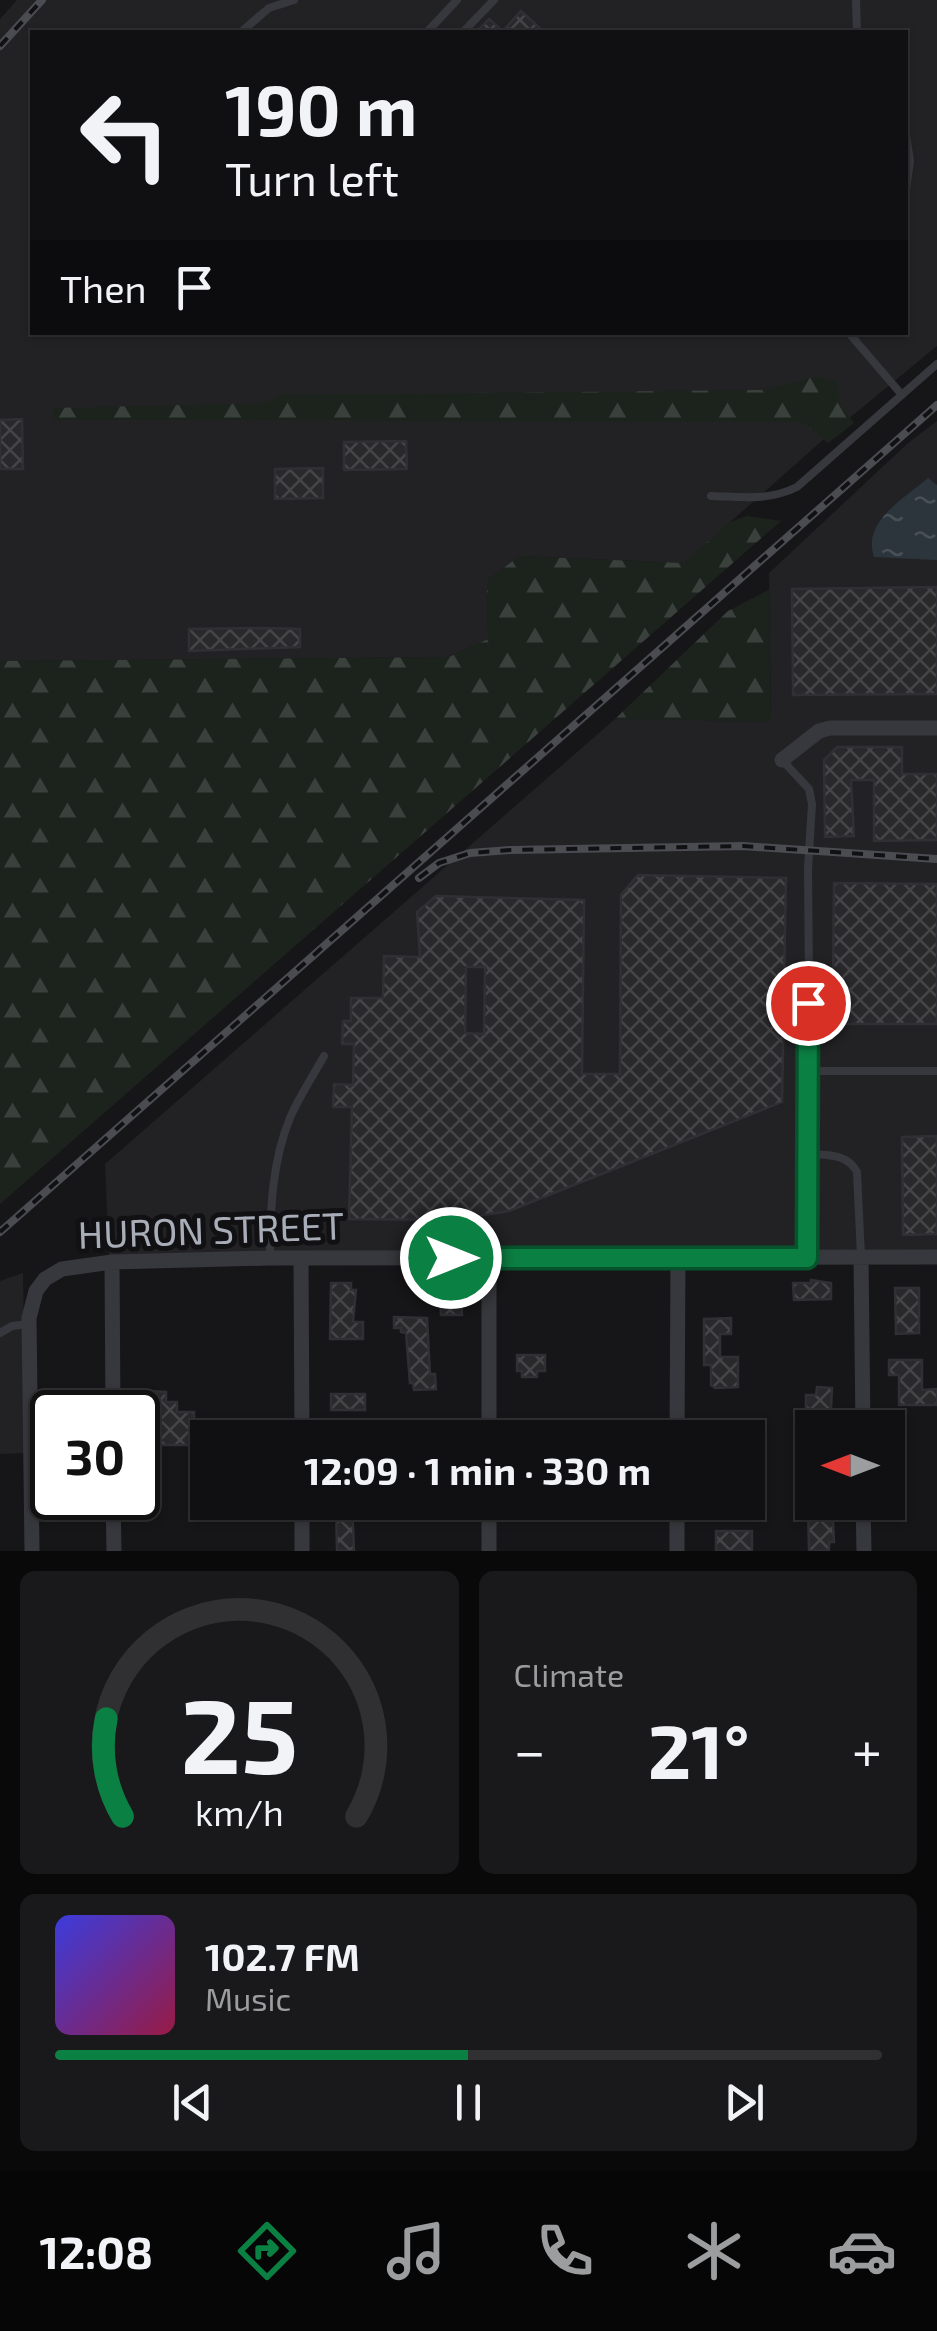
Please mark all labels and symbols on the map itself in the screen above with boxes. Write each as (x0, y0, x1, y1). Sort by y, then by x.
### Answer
pin (766, 961, 851, 1046)
street label: HURON STREET (77, 1201, 345, 1257)
position arrow (399, 1206, 503, 1310)
speed limit sign: 30 (30, 1390, 160, 1520)
north arrow (795, 1410, 905, 1520)

